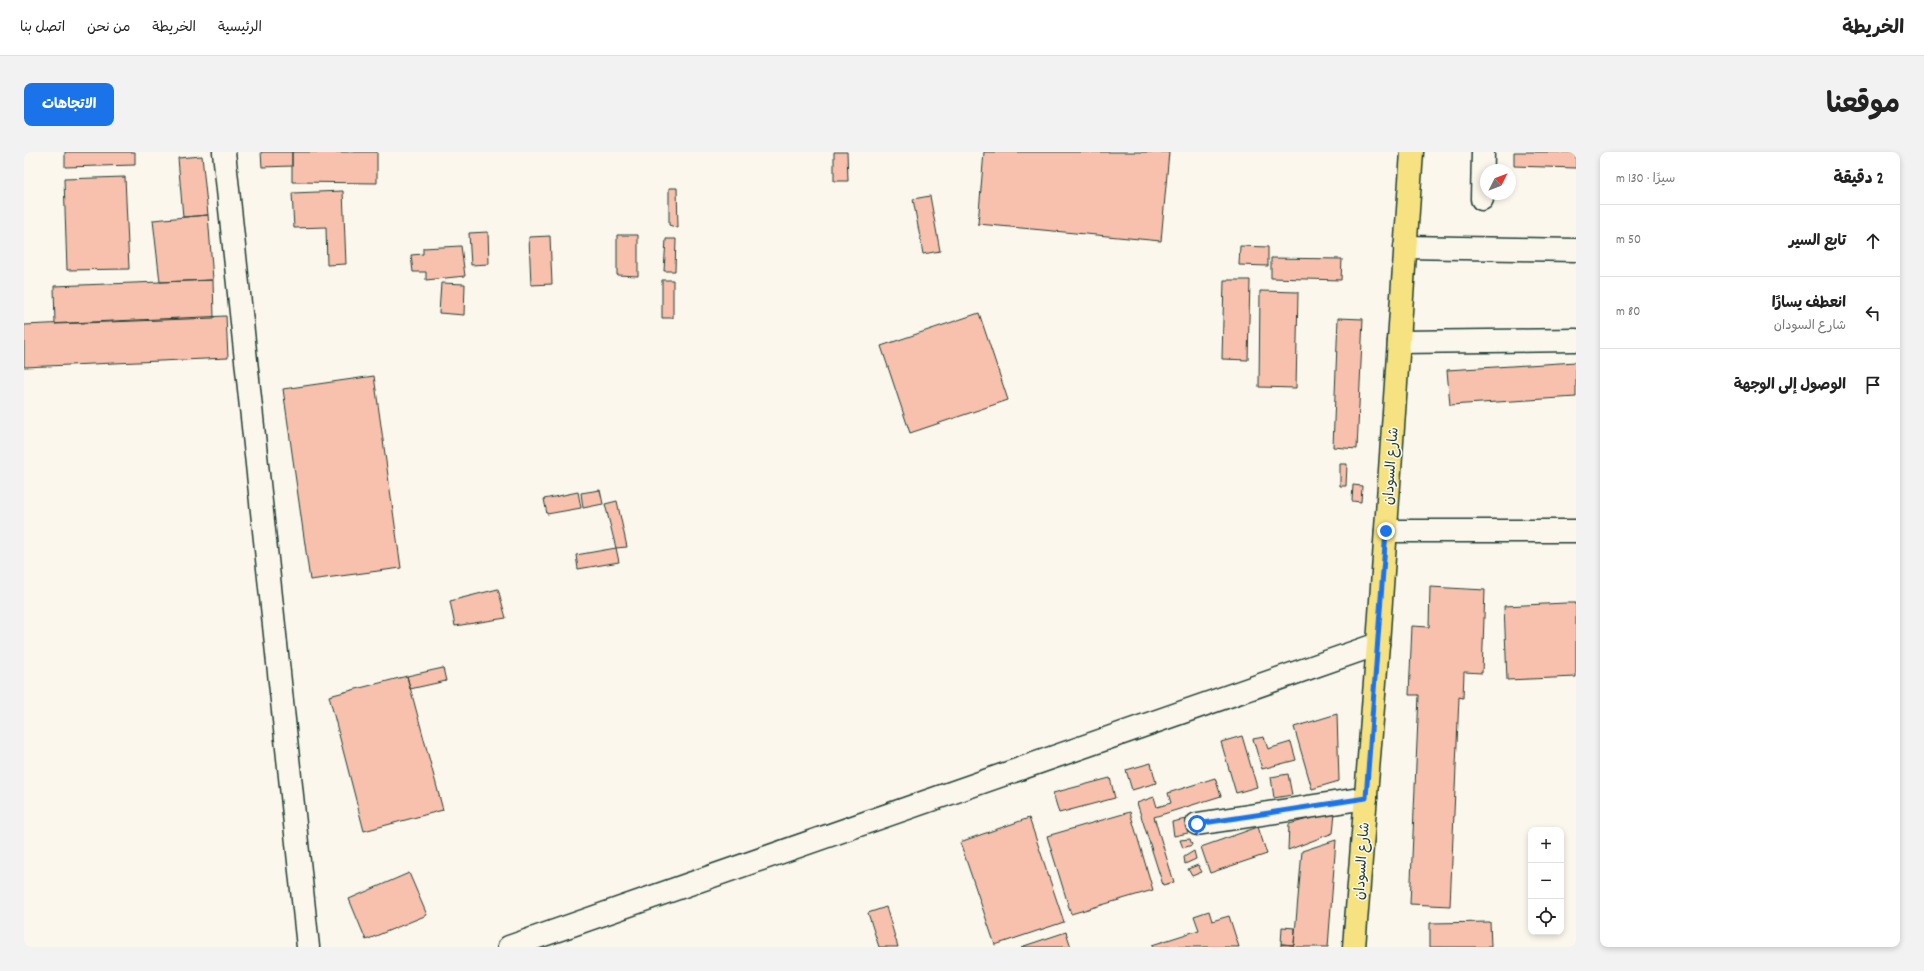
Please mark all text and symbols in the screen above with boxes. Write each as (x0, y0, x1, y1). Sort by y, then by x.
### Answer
text: الخريطة (1842, 16, 1904, 43)
text: اتصل بنا (20, 18, 65, 38)
text: من نحن (87, 18, 130, 38)
text: الخريطة (152, 18, 196, 38)
text: الرئيسية (218, 18, 262, 38)
button: الاتجاهات (24, 83, 114, 126)
text: موقعنا (1826, 87, 1900, 127)
north arrow (1480, 164, 1516, 200)
text: 2 دقيقة (1833, 168, 1884, 192)
text: سيرًا · 130 m (1616, 170, 1675, 189)
icon: ahead (1862, 230, 1884, 252)
text: 50 m (1616, 231, 1641, 250)
text: تابع السير (1789, 231, 1846, 253)
text: انعطف يسارًا (1772, 293, 1846, 315)
icon: left (1862, 302, 1884, 324)
text: 80 m (1616, 303, 1640, 322)
text: شارع السودان (1774, 317, 1846, 336)
icon: arrive (1862, 374, 1884, 396)
text: الوصول إلى الوجهة (1734, 375, 1846, 397)
street label: شارع السودان (1379, 427, 1405, 506)
route end (1377, 522, 1395, 540)
route start (1188, 815, 1206, 833)
street label: شارع السودان (1350, 822, 1376, 901)
map controls (1528, 827, 1564, 935)
button: + (1528, 827, 1564, 863)
button: − (1528, 863, 1564, 899)
button: locate (1528, 899, 1564, 935)

